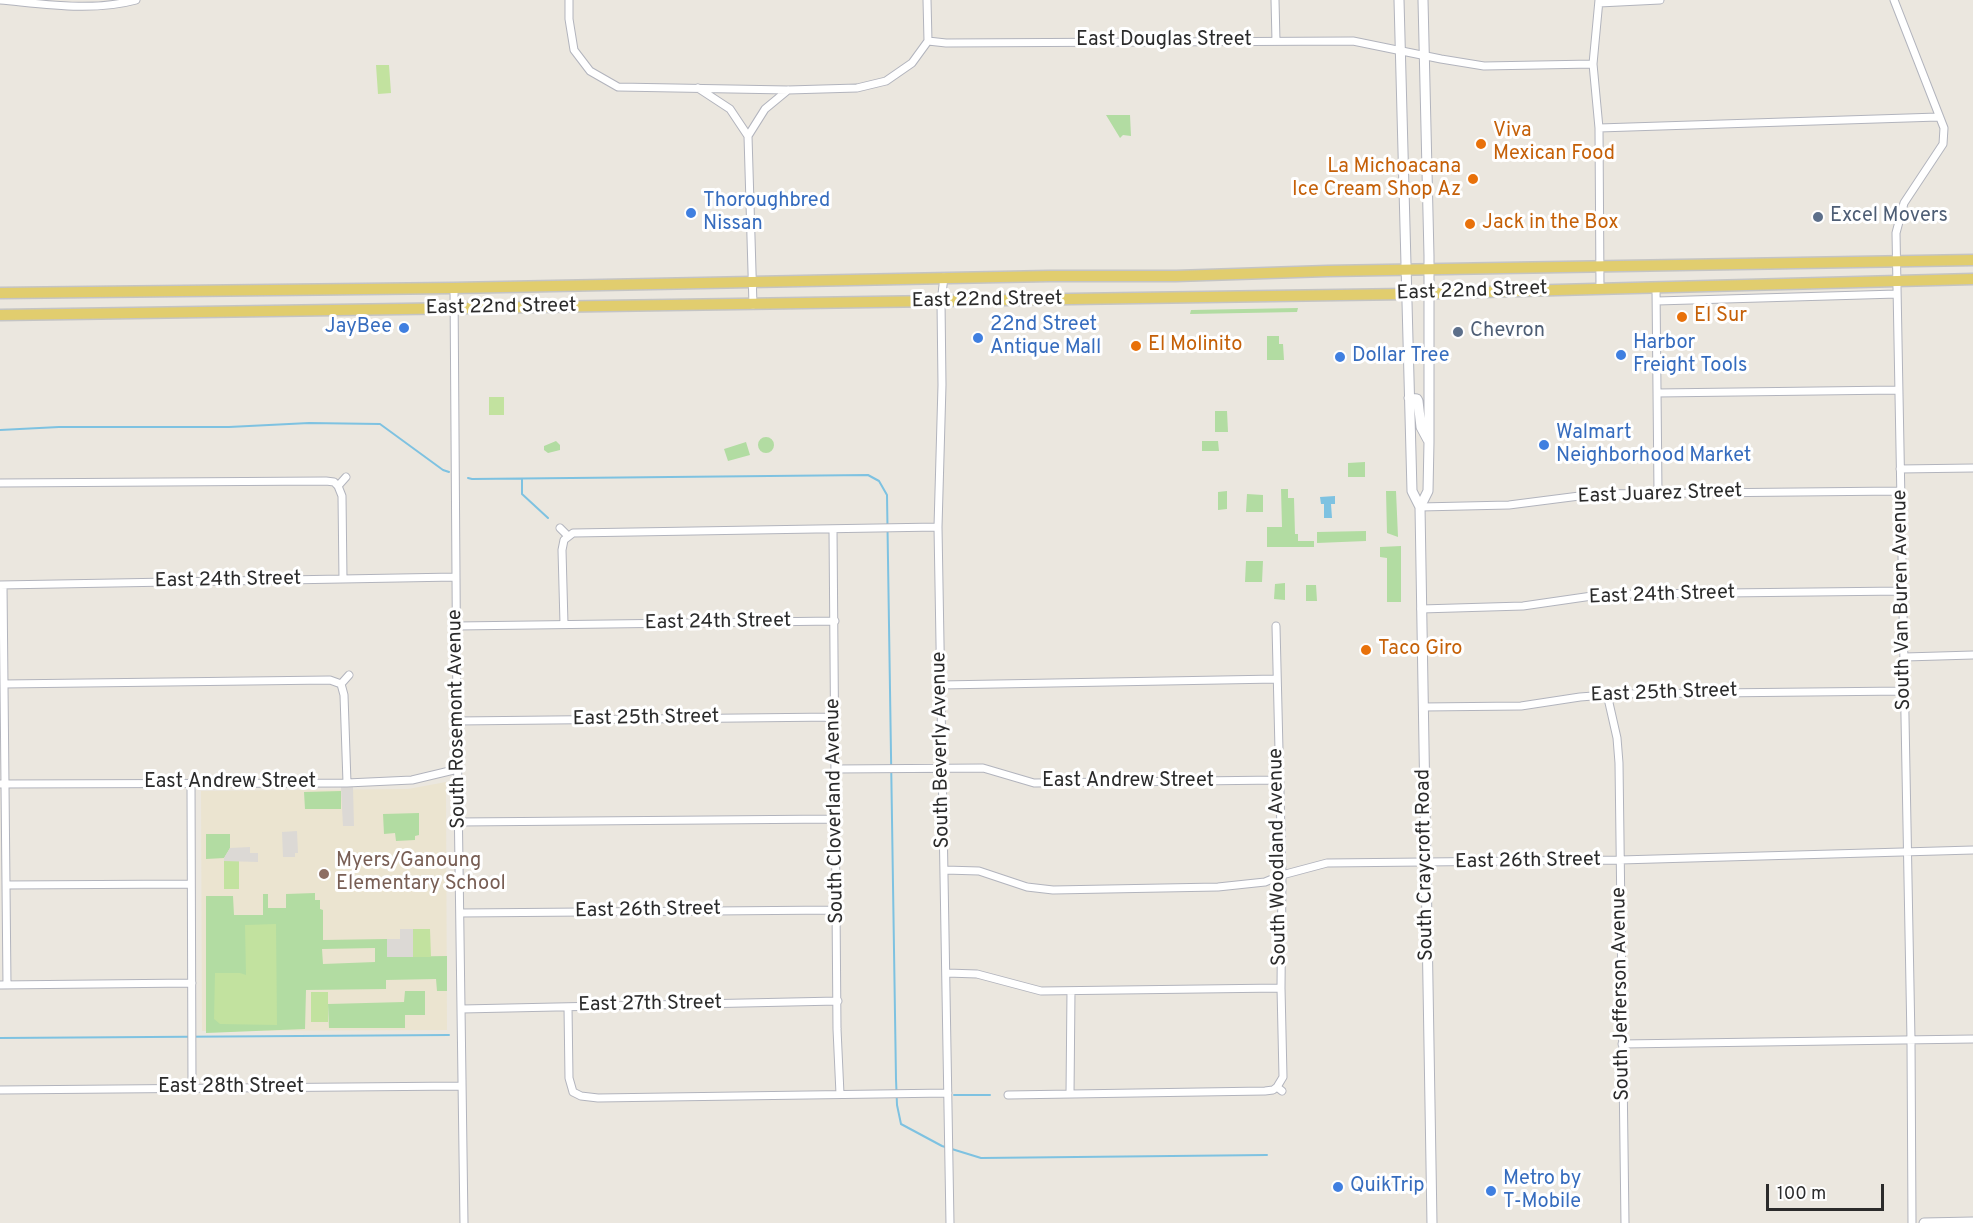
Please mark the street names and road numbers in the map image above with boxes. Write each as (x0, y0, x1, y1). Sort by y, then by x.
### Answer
street label: East Douglas Street (1076, 29, 1252, 53)
street label: East 22nd Street (1396, 277, 1548, 307)
street label: East 22nd Street (911, 288, 1063, 314)
street label: East 22nd Street (425, 295, 577, 321)
street label: East Juarez Street (1577, 480, 1743, 510)
street label: South Van Buren Avenue (1889, 489, 1917, 711)
street label: East 24th Street (155, 568, 301, 594)
street label: East 24th Street (1588, 581, 1736, 611)
street label: South Rosemont Avenue (444, 609, 472, 829)
street label: East 24th Street (645, 610, 791, 636)
street label: South Beverly Avenue (928, 651, 956, 849)
street label: East 25th Street (1590, 679, 1738, 709)
street label: South Cloverland Avenue (822, 698, 850, 924)
street label: East 25th Street (572, 706, 720, 732)
street label: South Woodland Avenue (1265, 748, 1293, 966)
street label: South Craycroft Road (1412, 769, 1440, 961)
street label: East Andrew Street (1042, 770, 1214, 794)
street label: East Andrew Street (144, 771, 316, 795)
street label: East 26th Street (1455, 849, 1601, 875)
street label: South Jefferson Avenue (1608, 887, 1636, 1101)
street label: East 26th Street (575, 898, 721, 924)
street label: East 27th Street (578, 992, 722, 1018)
street label: East 28th Street (158, 1076, 304, 1100)

